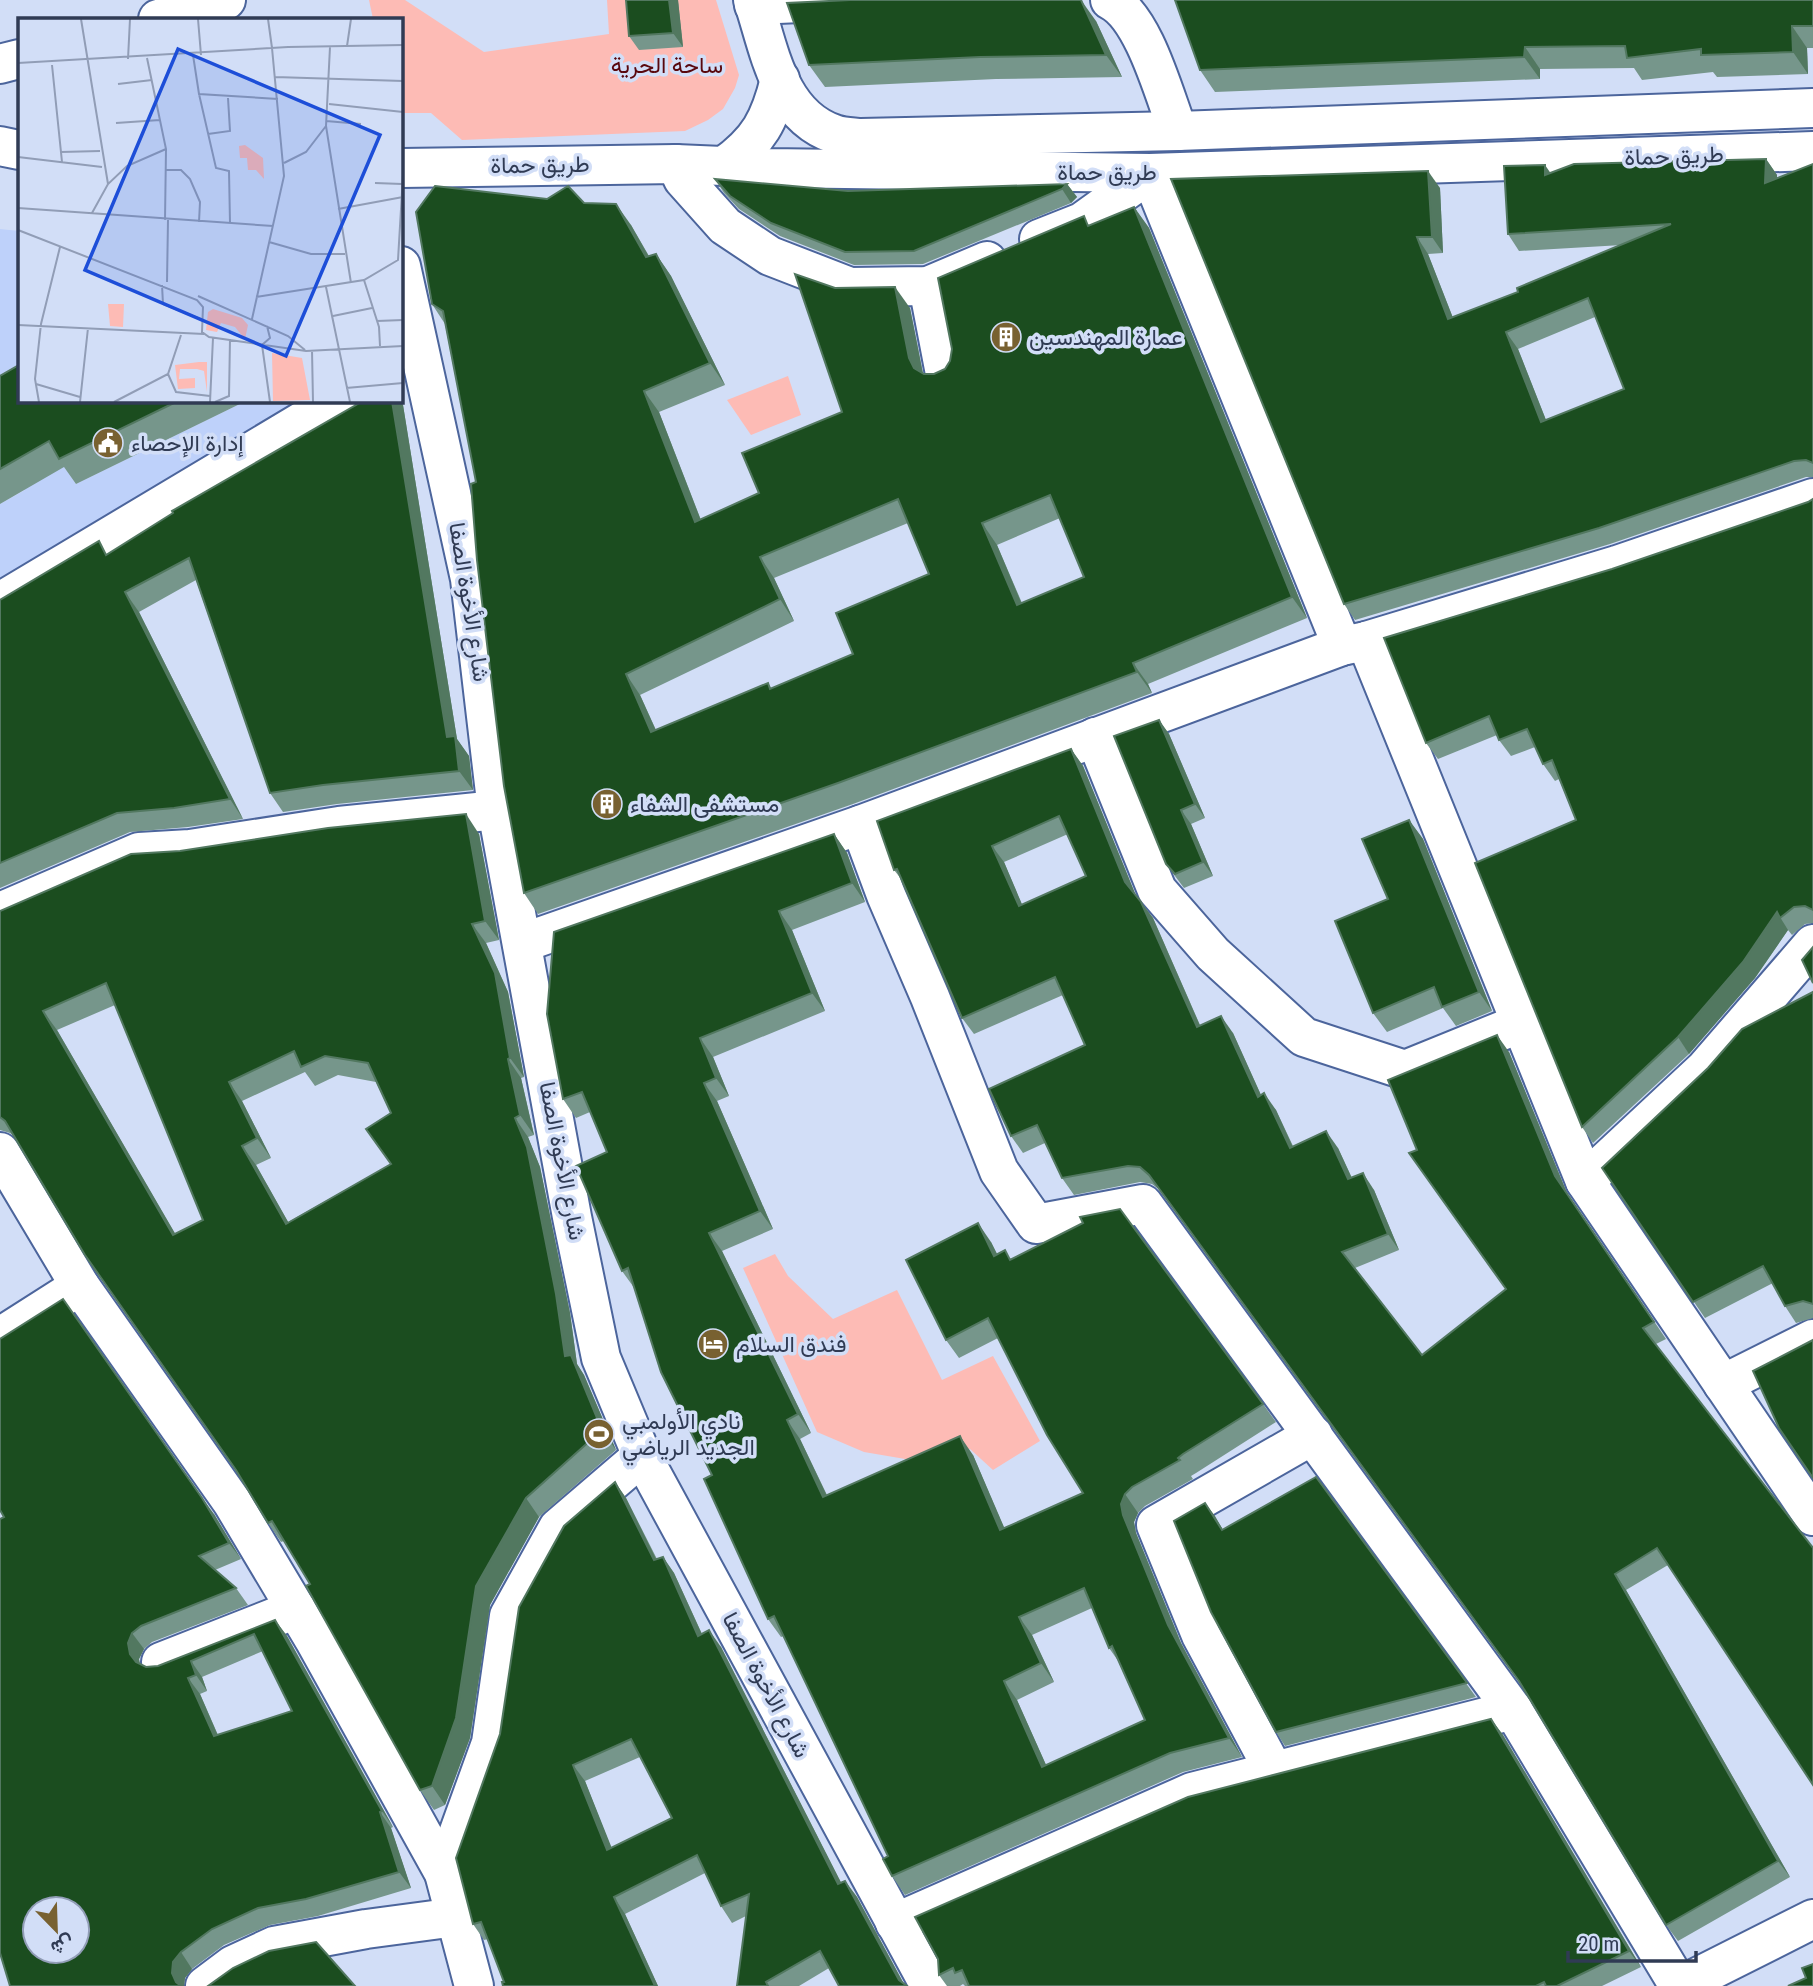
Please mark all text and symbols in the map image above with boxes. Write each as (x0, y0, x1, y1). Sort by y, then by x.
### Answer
inset map (18, 18, 402, 402)
park label: ساحة الحرية (611, 52, 723, 80)
street label: طريق حماة (1624, 141, 1724, 172)
street label: طريق حماة (490, 151, 590, 180)
street label: طريق حماة (1057, 159, 1157, 187)
building icon: عمارة المهندسين (989, 320, 1023, 354)
place label: عمارة المهندسين (1029, 324, 1183, 352)
public building icon: إدارة الإحصاء (91, 426, 125, 460)
place label: إدارة الإحصاء (131, 430, 244, 458)
street label: شارع الأخوة الصفا (441, 520, 495, 684)
building icon: مستشفى الشفاء (590, 787, 624, 821)
place label: مستشفى الشفاء (630, 791, 779, 818)
street label: شارع الأخوة الصفا (531, 1080, 591, 1243)
hotel icon: فندق السلام (696, 1327, 730, 1361)
place label: فندق السلام (736, 1331, 847, 1359)
place label: نادي الأولمبي الجديد الرياضي (622, 1408, 755, 1466)
sports icon: نادي الأولمبي الجديد الرياضي (582, 1417, 616, 1451)
street label: شارع الأخوة الصفا (715, 1608, 816, 1763)
north arrow (21, 1895, 91, 1965)
scale bar (1568, 1920, 1696, 1964)
text: ش (47, 1930, 77, 1960)
text: 20 m (1578, 1932, 1619, 1956)

